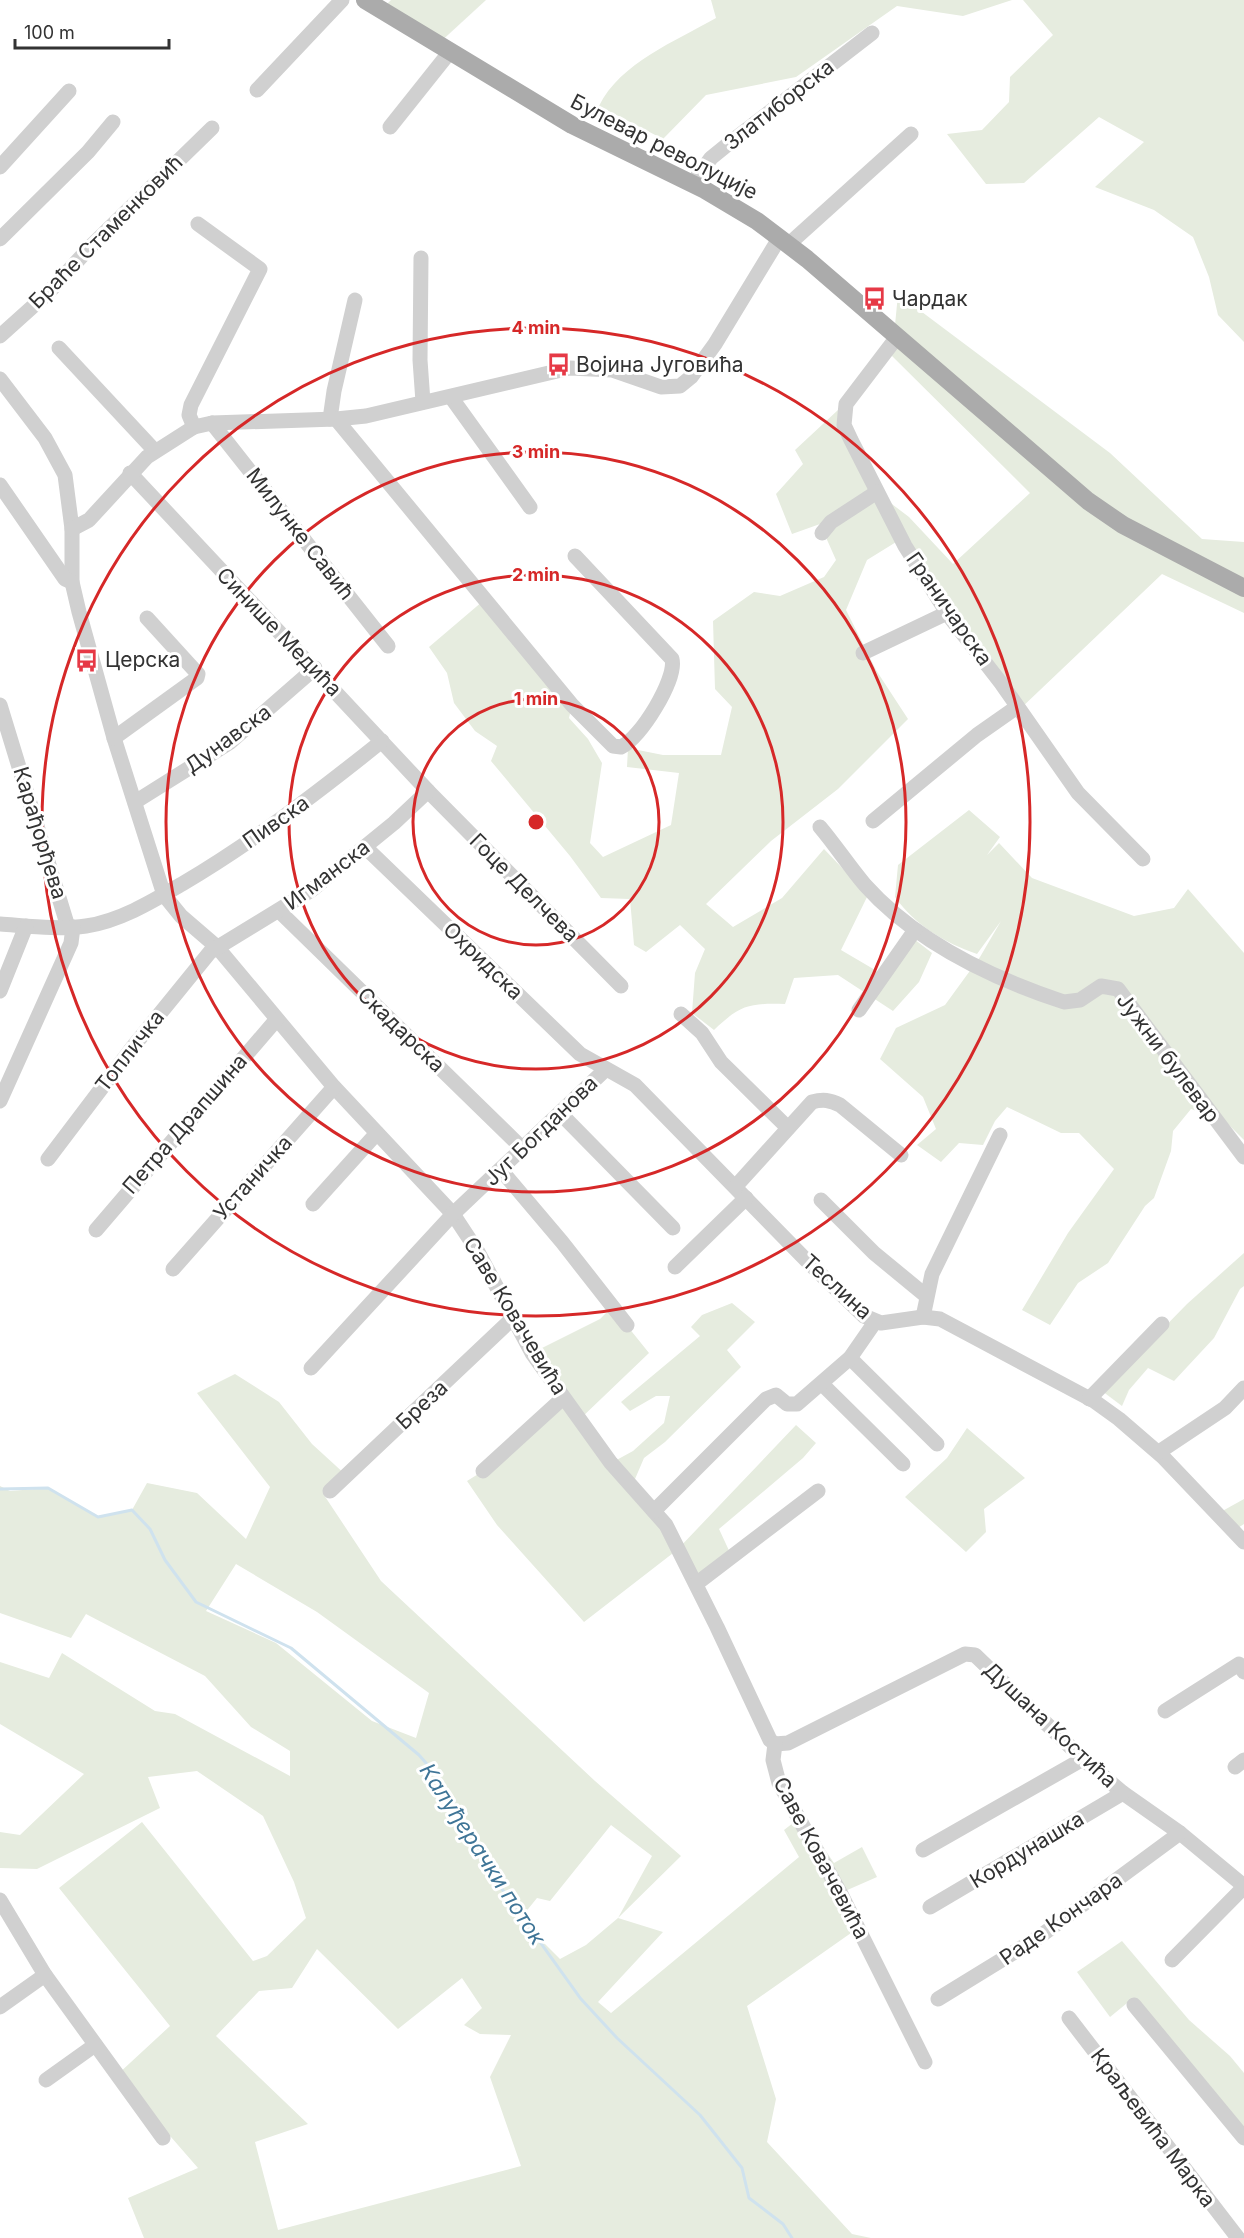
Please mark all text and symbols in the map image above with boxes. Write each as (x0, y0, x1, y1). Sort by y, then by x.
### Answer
scale bar (15, 12, 170, 50)
text: 100 m (24, 22, 75, 43)
street label: Златиборска (719, 54, 839, 155)
street label: Булевар револуције (567, 89, 762, 205)
street label: Браће Стаменковић (24, 150, 188, 314)
bus stop icon: Чардак (861, 286, 887, 312)
place label: Чардак (892, 286, 968, 311)
text: 4 min (512, 317, 560, 338)
bus stop icon: Војина Југовића (545, 352, 571, 378)
place label: Војина Југовића (576, 352, 744, 377)
text: 3 min (512, 441, 560, 462)
street label: Милунке Савић (241, 463, 360, 605)
street label: Граничарска (901, 547, 998, 670)
street label: Синише Медића (212, 562, 347, 701)
text: 2 min (512, 564, 560, 585)
bus stop icon: Церска (74, 647, 100, 673)
place label: Церска (105, 647, 180, 672)
text: 1 min (514, 688, 558, 709)
street label: Дунавска (180, 699, 276, 778)
street label: Карађорђева (9, 764, 72, 902)
street label: Пивска (238, 790, 314, 853)
centre of rings (526, 812, 546, 832)
street label: Гоце Делчева (465, 828, 584, 947)
street label: Игманска (279, 834, 374, 915)
street label: Охридска (438, 917, 528, 1005)
street label: Скадарска (353, 982, 450, 1077)
street label: Јужни булевар (1112, 988, 1225, 1127)
street label: Топличка (90, 1005, 169, 1096)
street label: Петра Драпшина (117, 1049, 252, 1199)
street label: Југ Богданова (479, 1070, 602, 1191)
street label: Устаничка (208, 1130, 297, 1225)
street label: Саве Ковачевића (458, 1232, 572, 1399)
street label: Теслина (797, 1249, 877, 1324)
street label: Бреза (391, 1375, 452, 1435)
street label: Душана Костића (979, 1657, 1122, 1793)
water label: Калуђерачки поток (415, 1758, 552, 1950)
street label: Саве Ковачевића (768, 1773, 875, 1943)
street label: Кордунашка (965, 1806, 1088, 1893)
street label: Раде Кончара (995, 1867, 1127, 1970)
street label: Краљевића Марка (1086, 2044, 1221, 2212)

